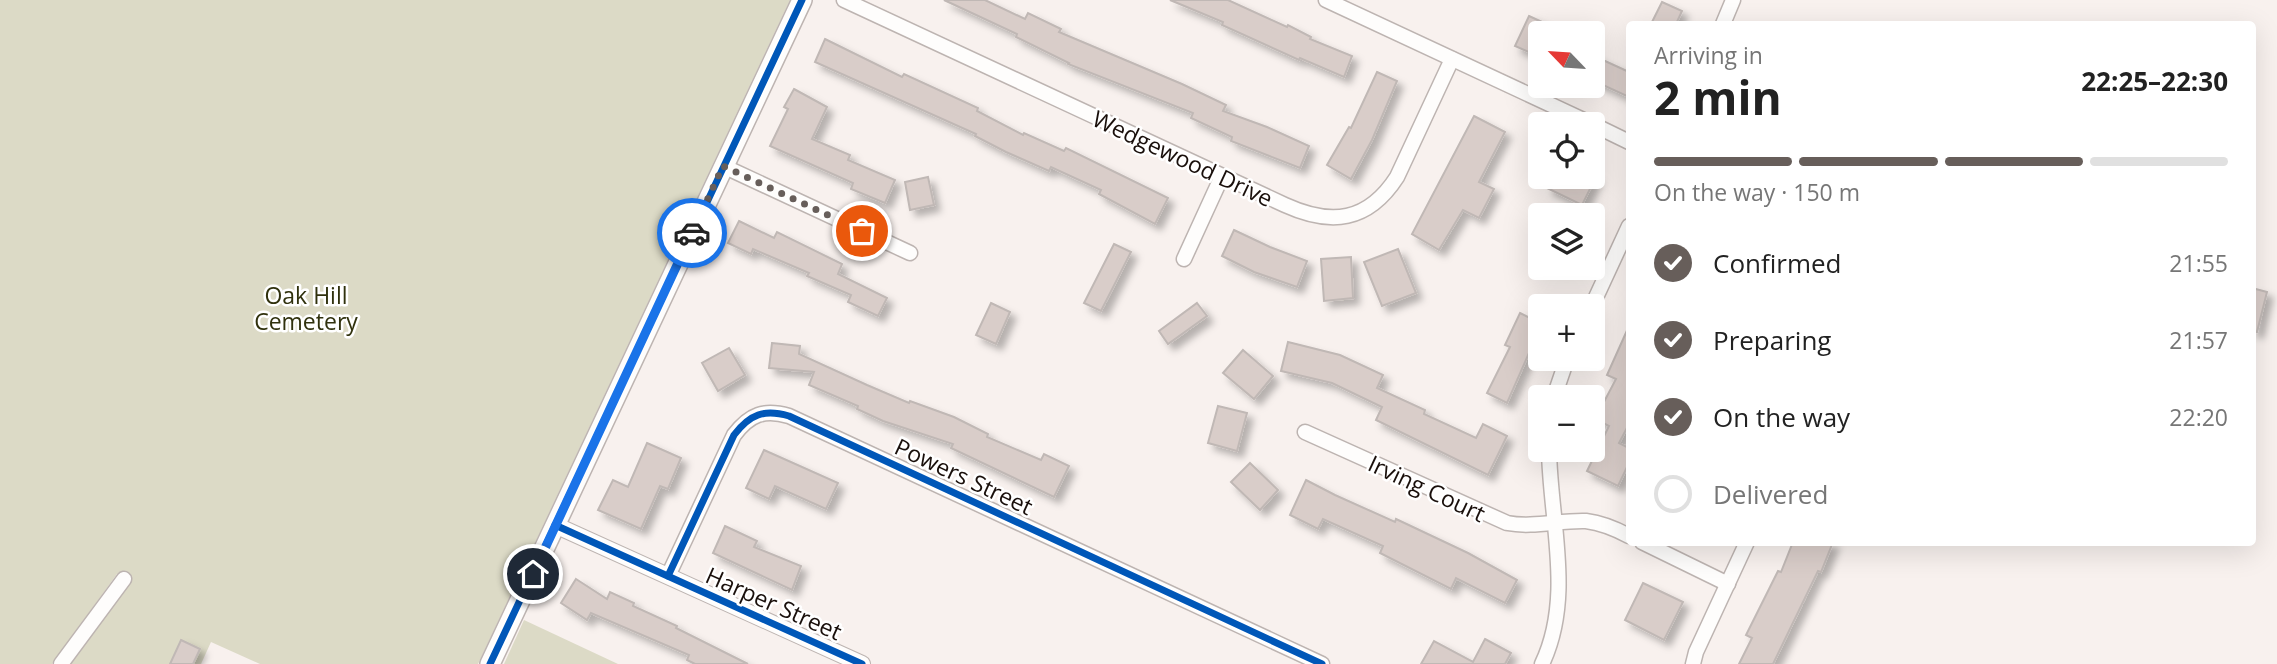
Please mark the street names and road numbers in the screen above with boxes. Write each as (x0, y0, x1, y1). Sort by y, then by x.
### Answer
street label: Wedgewood Drive (1088, 102, 1278, 214)
street label: Powers Street (890, 430, 1038, 522)
street label: Irving Court (1363, 447, 1491, 529)
street label: Harper Street (701, 559, 847, 647)

